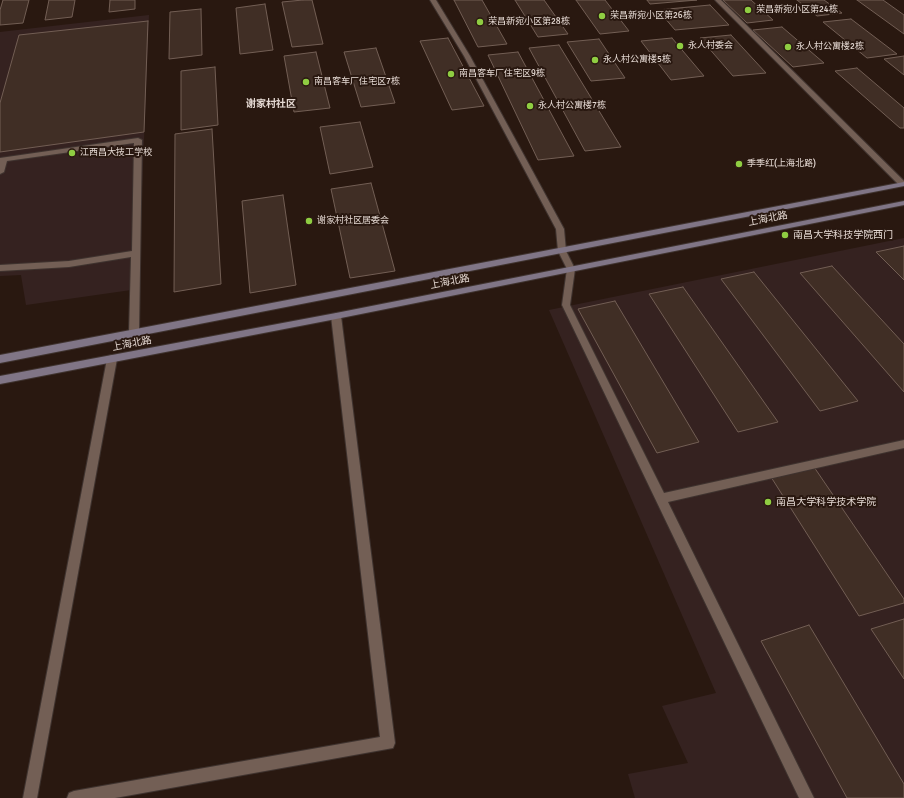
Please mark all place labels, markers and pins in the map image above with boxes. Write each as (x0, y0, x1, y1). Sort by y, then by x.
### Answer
marker: 荣昌新宛小区第24栋 (743, 5, 753, 15)
place label: 荣昌新宛小区第24栋 (756, 5, 838, 15)
marker: 荣昌新宛小区第26栋 (597, 11, 607, 21)
place label: 荣昌新宛小区第26栋 (610, 11, 692, 21)
marker: 荣昌新宛小区第28栋 (475, 17, 485, 27)
place label: 荣昌新宛小区第28栋 (488, 17, 570, 27)
marker: 永人村委会 (675, 41, 685, 51)
place label: 永人村委会 (688, 41, 733, 51)
marker: 永人村公寓楼2栋 (783, 42, 793, 52)
place label: 永人村公寓楼2栋 (796, 42, 864, 52)
marker: 永人村公寓楼5栋 (590, 55, 600, 65)
place label: 永人村公寓楼5栋 (603, 55, 671, 65)
marker: 南昌客车厂住宅区9栋 (446, 69, 456, 79)
place label: 南昌客车厂住宅区9栋 (459, 69, 545, 79)
marker: 南昌客车厂住宅区7栋 (301, 77, 311, 87)
place label: 南昌客车厂住宅区7栋 (314, 77, 400, 87)
marker: 永人村公寓楼7栋 (525, 101, 535, 111)
place label: 永人村公寓楼7栋 (538, 101, 606, 111)
marker: 江西昌大技工学校 (67, 148, 77, 158)
place label: 江西昌大技工学校 (80, 148, 152, 158)
marker: 季季红(上海北路) (734, 159, 744, 169)
place label: 季季红(上海北路) (747, 159, 816, 169)
marker: 谢家村社区居委会 (304, 216, 314, 226)
place label: 谢家村社区居委会 (317, 216, 389, 226)
place label: 南昌大学科技学院西门 (793, 229, 893, 241)
marker: 南昌大学科技学院西门 (780, 230, 790, 240)
place label: 南昌大学科学技术学院 (776, 496, 876, 508)
marker: 南昌大学科学技术学院 (763, 497, 773, 507)

